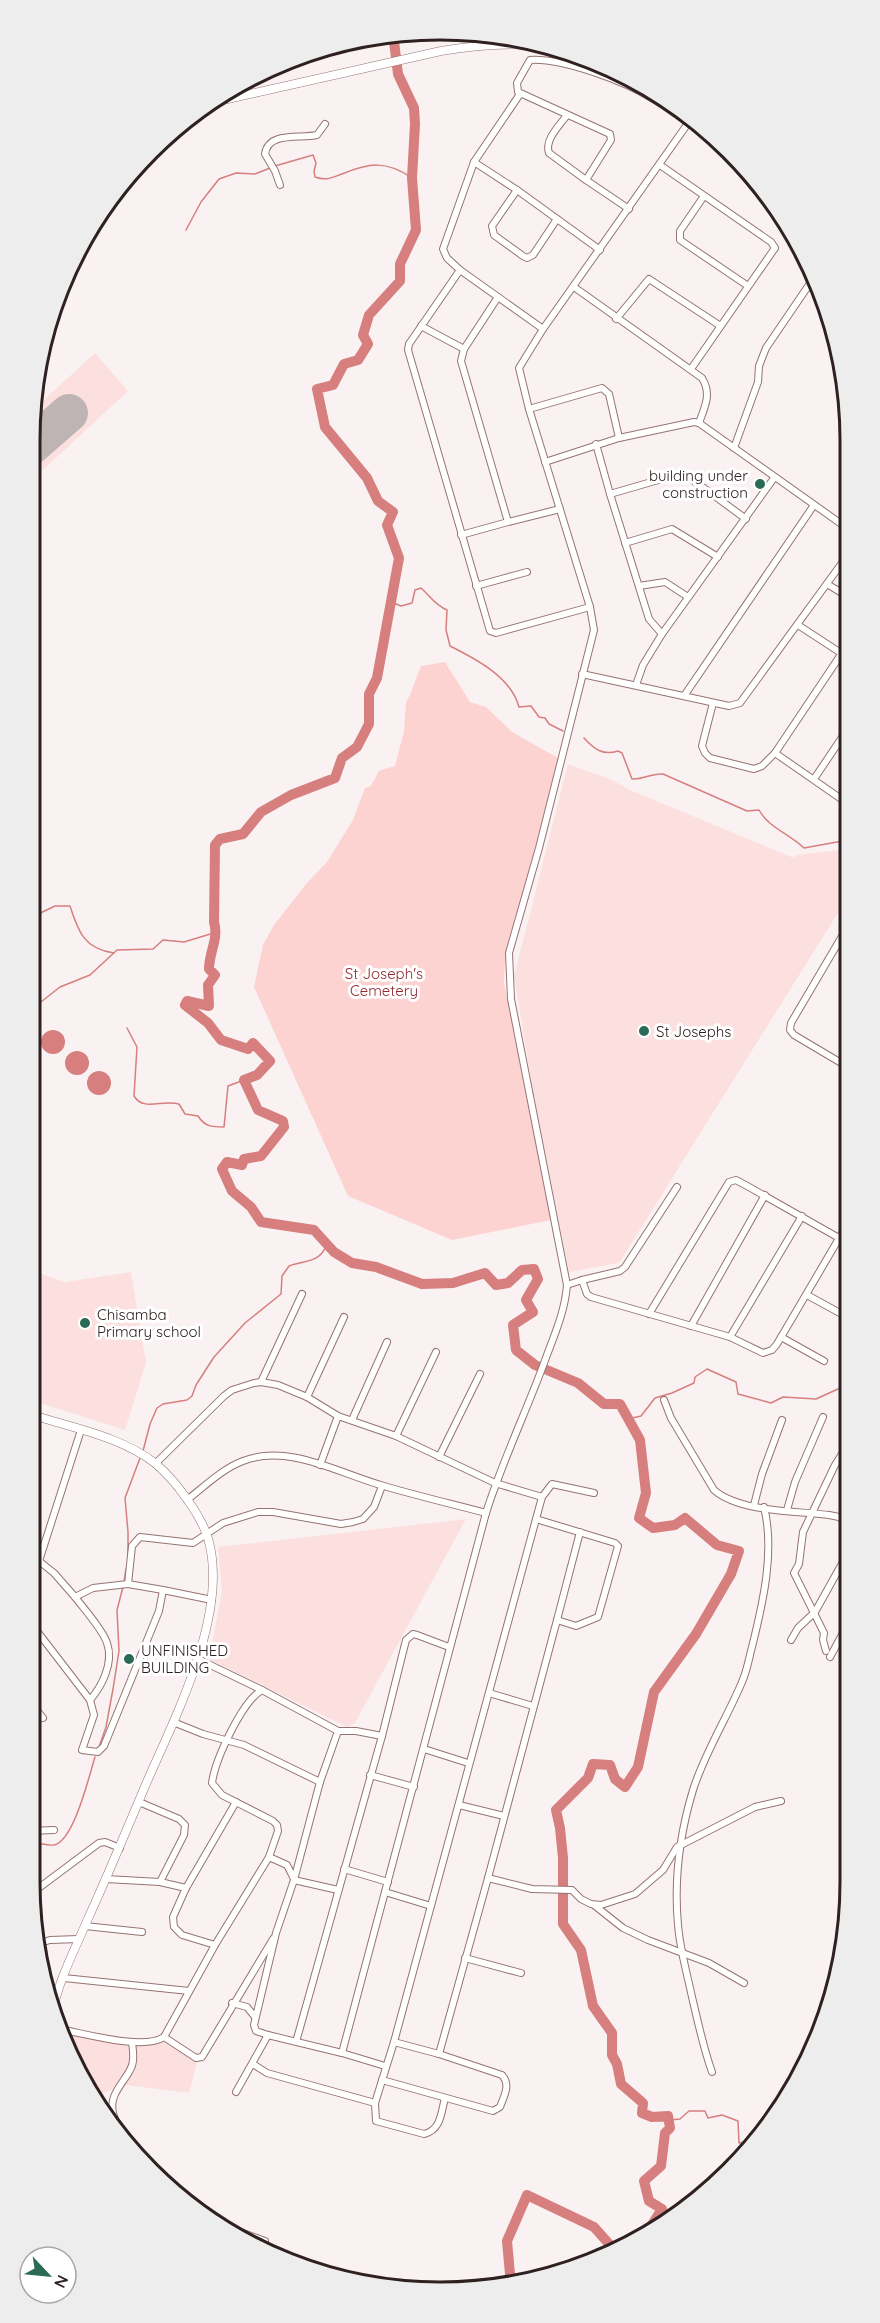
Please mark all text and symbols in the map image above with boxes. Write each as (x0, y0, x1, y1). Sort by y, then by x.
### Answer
place label: building under construction (649, 466, 748, 502)
marker: building under construction (753, 477, 767, 491)
park label: St Joseph's Cemetery (345, 964, 423, 1000)
place label: St Josephs (656, 1022, 731, 1041)
marker: St Josephs (637, 1024, 651, 1038)
place label: Chisamba Primary school (97, 1305, 201, 1341)
marker: Chisamba Primary school (78, 1316, 92, 1330)
place label: UNFINISHED BUILDING (141, 1641, 228, 1677)
marker: UNFINISHED BUILDING (122, 1652, 136, 1666)
north arrow (18, 2245, 78, 2305)
text: N (50, 2272, 73, 2291)

